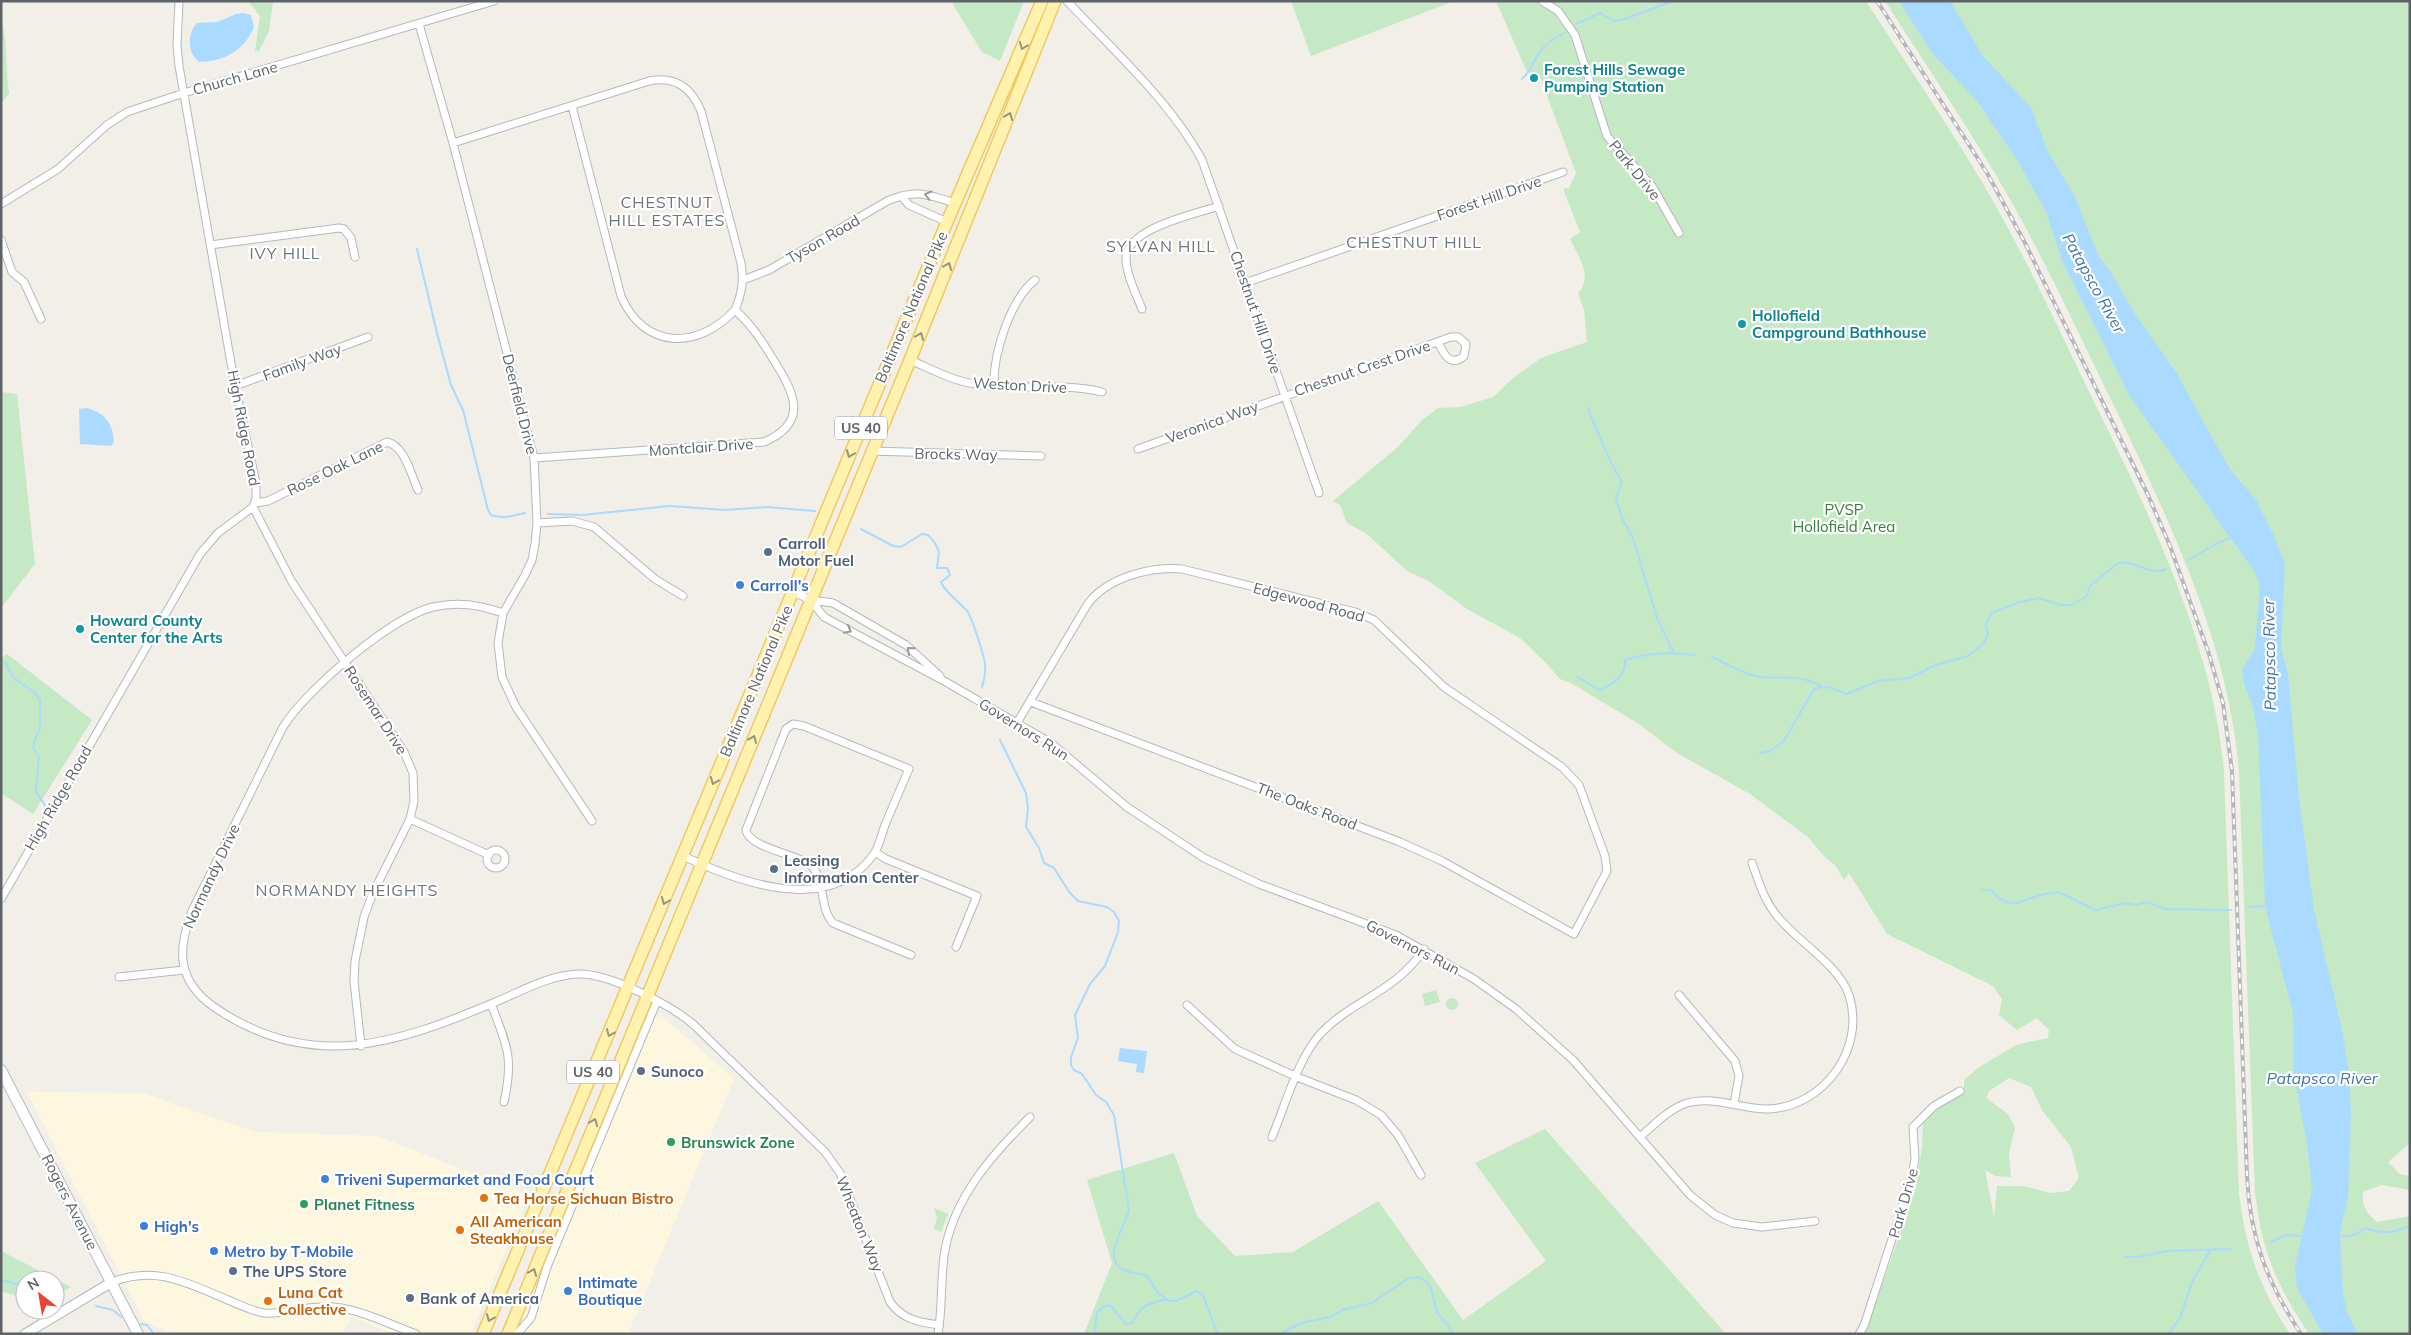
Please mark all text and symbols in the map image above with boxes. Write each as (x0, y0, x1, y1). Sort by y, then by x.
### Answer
one-way arrow (1018, 41, 1029, 50)
street label: Church Lane (190, 57, 280, 99)
place label: Forest Hills Sewage Pumping Station (1544, 60, 1685, 96)
marker: Forest Hills Sewage Pumping Station (1528, 72, 1540, 84)
one-way arrow (1003, 112, 1014, 121)
street label: Park Drive (1605, 136, 1665, 204)
street label: Forest Hill Drive (1434, 171, 1544, 225)
one-way arrow (923, 190, 932, 201)
district label: CHESTNUT HILL ESTATES (609, 192, 725, 230)
street label: Tyson Road (783, 210, 863, 268)
street label: Baltimore National Pike (870, 228, 952, 386)
water label: Patapsco River (2058, 230, 2130, 338)
district label: CHESTNUT HILL (1346, 232, 1482, 252)
district label: SYLVAN HILL (1106, 236, 1216, 256)
district label: IVY HILL (249, 243, 321, 263)
street label: Chestnut Hill Drive (1226, 248, 1286, 376)
one-way arrow (942, 262, 953, 271)
place label: Hollofield Campground Bathhouse (1752, 306, 1926, 342)
marker: Hollofield Campground Bathhouse (1736, 318, 1748, 330)
one-way arrow (914, 332, 924, 341)
street label: Chestnut Crest Drive (1291, 336, 1433, 400)
street label: Family Way (260, 339, 344, 385)
street label: Deerfield Drive (498, 352, 542, 456)
street label: High Ridge Road (223, 368, 265, 488)
street label: Weston Drive (973, 373, 1067, 397)
street label: Veronica Way (1163, 396, 1261, 448)
road number: US 40 (835, 416, 887, 439)
street label: Montclair Drive (648, 434, 754, 460)
street label: Rose Oak Lane (284, 437, 386, 499)
street label: Brocks Way (914, 444, 998, 464)
one-way arrow (846, 449, 856, 457)
park label: PVSP Hollofield Area (1793, 500, 1895, 536)
place label: Carroll Motor Fuel (778, 534, 854, 570)
marker: Carroll Motor Fuel (762, 546, 774, 558)
place label: Carroll's (750, 576, 809, 595)
street label: Edgewood Road (1251, 578, 1367, 626)
marker: Carroll's (734, 579, 746, 591)
water label: Patapsco River (2258, 598, 2280, 711)
street label: Baltimore National Pike (715, 602, 797, 760)
place label: Howard County Center for the Arts (90, 611, 223, 647)
marker: Howard County Center for the Arts (74, 623, 86, 635)
one-way arrow (843, 624, 852, 634)
one-way arrow (907, 647, 916, 655)
street label: Rosemar Drive (340, 662, 412, 758)
street label: Governors Run (975, 694, 1073, 764)
one-way arrow (747, 735, 757, 743)
street label: High Ridge Road (20, 742, 96, 854)
one-way arrow (710, 777, 720, 785)
street label: The Oaks Road (1254, 778, 1360, 834)
street label: Normandy Drive (178, 821, 244, 931)
place label: Leasing Information Center (784, 851, 919, 887)
marker: Leasing Information Center (768, 863, 780, 875)
district label: NORMANDY HEIGHTS (256, 880, 438, 900)
one-way arrow (660, 896, 671, 905)
street label: Governors Run (1363, 915, 1463, 979)
one-way arrow (605, 1028, 616, 1037)
road number: US 40 (567, 1060, 619, 1084)
place label: Sunoco (651, 1062, 704, 1081)
marker: Sunoco (635, 1065, 647, 1077)
water label: Patapsco River (2266, 1068, 2379, 1088)
one-way arrow (588, 1118, 599, 1127)
place label: Brunswick Zone (681, 1133, 795, 1152)
marker: Brunswick Zone (665, 1136, 677, 1148)
street label: Rogers Avenue (38, 1151, 102, 1253)
street label: Park Drive (1884, 1166, 1922, 1240)
place label: Triveni Supermarket and Food Court (335, 1170, 594, 1189)
marker: Triveni Supermarket and Food Court (319, 1173, 331, 1185)
street label: Wheaton Way (832, 1173, 888, 1275)
place label: Tea Horse Sichuan Bistro (494, 1189, 674, 1208)
marker: Tea Horse Sichuan Bistro (478, 1192, 490, 1204)
place label: Planet Fitness (314, 1195, 415, 1214)
marker: Planet Fitness (298, 1198, 310, 1210)
place label: All American Steakhouse (470, 1212, 562, 1248)
place label: High's (154, 1217, 199, 1236)
marker: High's (138, 1220, 150, 1232)
marker: All American Steakhouse (454, 1224, 466, 1236)
place label: Metro by T-Mobile (224, 1242, 354, 1261)
marker: Metro by T-Mobile (208, 1245, 220, 1257)
place label: The UPS Store (243, 1262, 347, 1281)
marker: The UPS Store (227, 1265, 239, 1277)
one-way arrow (527, 1269, 537, 1277)
north arrow (15, 1270, 65, 1320)
text: N (24, 1273, 42, 1294)
place label: Intimate Boutique (578, 1273, 642, 1309)
place label: Luna Cat Collective (278, 1283, 346, 1319)
marker: Intimate Boutique (562, 1285, 574, 1297)
place label: Bank of America (420, 1289, 539, 1308)
marker: Bank of America (404, 1292, 416, 1304)
marker: Luna Cat Collective (262, 1295, 274, 1307)
one-way arrow (486, 1313, 496, 1321)

